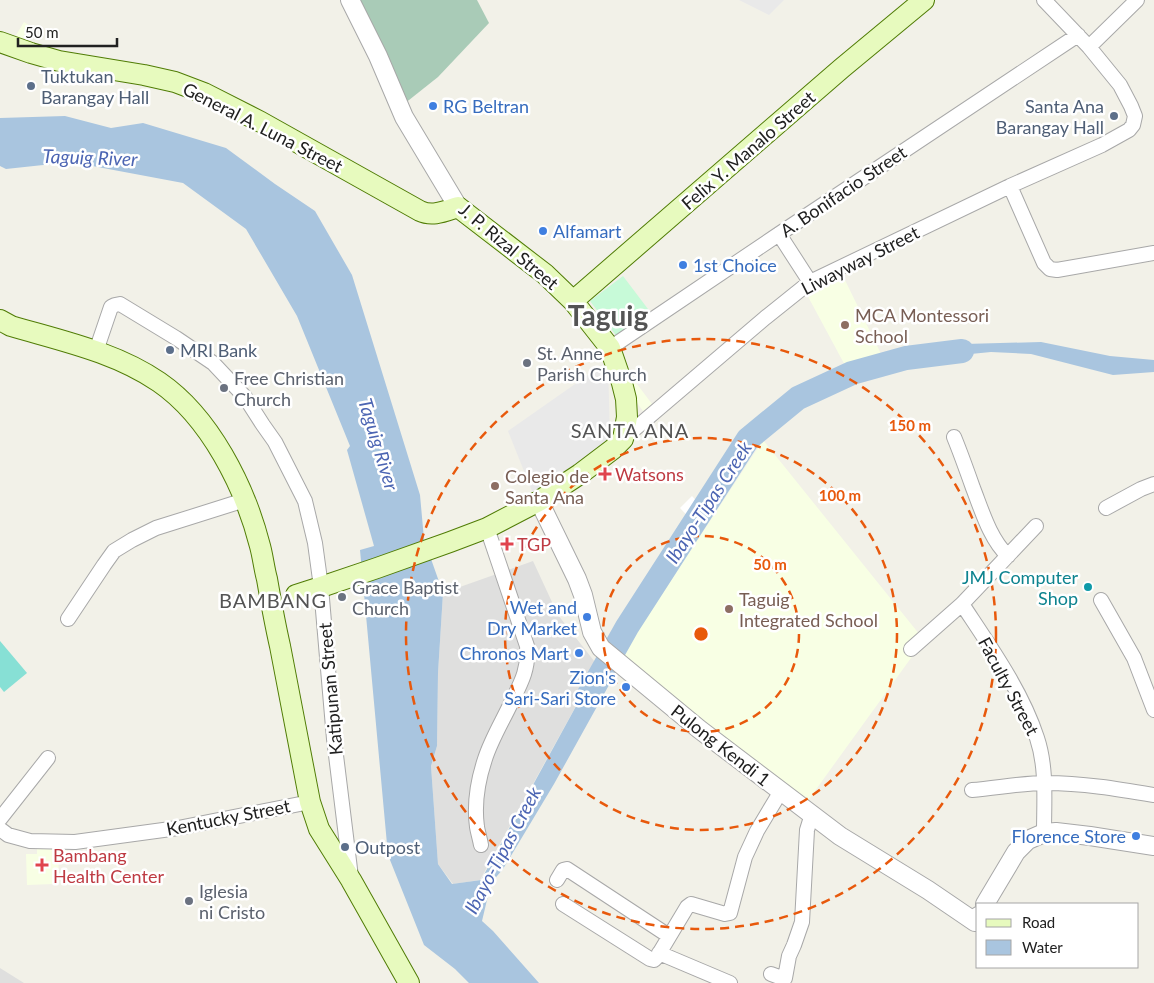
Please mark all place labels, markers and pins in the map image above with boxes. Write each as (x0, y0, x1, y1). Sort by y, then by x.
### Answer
place label: Tuktukan Barangay Hall (41, 65, 149, 108)
marker: Tuktukan Barangay Hall (25, 80, 37, 92)
place label: RG Beltran (443, 95, 529, 117)
place label: Santa Ana Barangay Hall (996, 95, 1104, 138)
marker: RG Beltran (427, 100, 439, 112)
marker: Santa Ana Barangay Hall (1108, 110, 1120, 122)
place label: Alfamart (553, 220, 622, 242)
marker: Alfamart (537, 225, 549, 237)
place label: 1st Choice (693, 254, 777, 276)
marker: 1st Choice (677, 259, 689, 271)
place label: MCA Montessori School (855, 304, 989, 347)
marker: MCA Montessori School (839, 319, 851, 331)
place label: MRI Bank (180, 339, 258, 361)
place label: St. Anne Parish Church (537, 342, 647, 385)
marker: MRI Bank (164, 344, 176, 356)
marker: St. Anne Parish Church (521, 357, 533, 369)
place label: Free Christian Church (234, 367, 344, 410)
marker: Free Christian Church (218, 382, 230, 394)
place label: Watsons (615, 463, 684, 485)
place label: Colegio de Santa Ana (505, 465, 589, 508)
marker: Watsons (599, 468, 611, 480)
marker: Colegio de Santa Ana (489, 480, 501, 492)
place label: TGP (517, 533, 551, 555)
marker: TGP (501, 538, 513, 550)
place label: JMJ Computer Shop (962, 566, 1078, 609)
place label: Grace Baptist Church (352, 576, 459, 619)
marker: JMJ Computer Shop (1082, 581, 1094, 593)
place label: Taguig Integrated School (739, 588, 878, 631)
marker: Grace Baptist Church (336, 591, 348, 603)
place label: Wet and Dry Market (487, 596, 578, 639)
marker: Taguig Integrated School (723, 603, 735, 615)
marker: Wet and Dry Market (581, 611, 593, 623)
centre of rings (692, 625, 710, 643)
place label: Chronos Mart (459, 642, 570, 664)
marker: Chronos Mart (573, 647, 585, 659)
place label: Zion's Sari-Sari Store (504, 666, 616, 709)
marker: Zion's Sari-Sari Store (620, 681, 632, 693)
place label: Florence Store (1012, 825, 1126, 847)
marker: Florence Store (1130, 830, 1142, 842)
place label: Outpost (355, 836, 421, 858)
marker: Outpost (339, 841, 351, 853)
place label: Bambang Health Center (53, 844, 164, 887)
marker: Bambang Health Center (35, 858, 49, 872)
place label: Iglesia ni Cristo (199, 880, 265, 923)
marker: Iglesia ni Cristo (183, 895, 195, 907)

